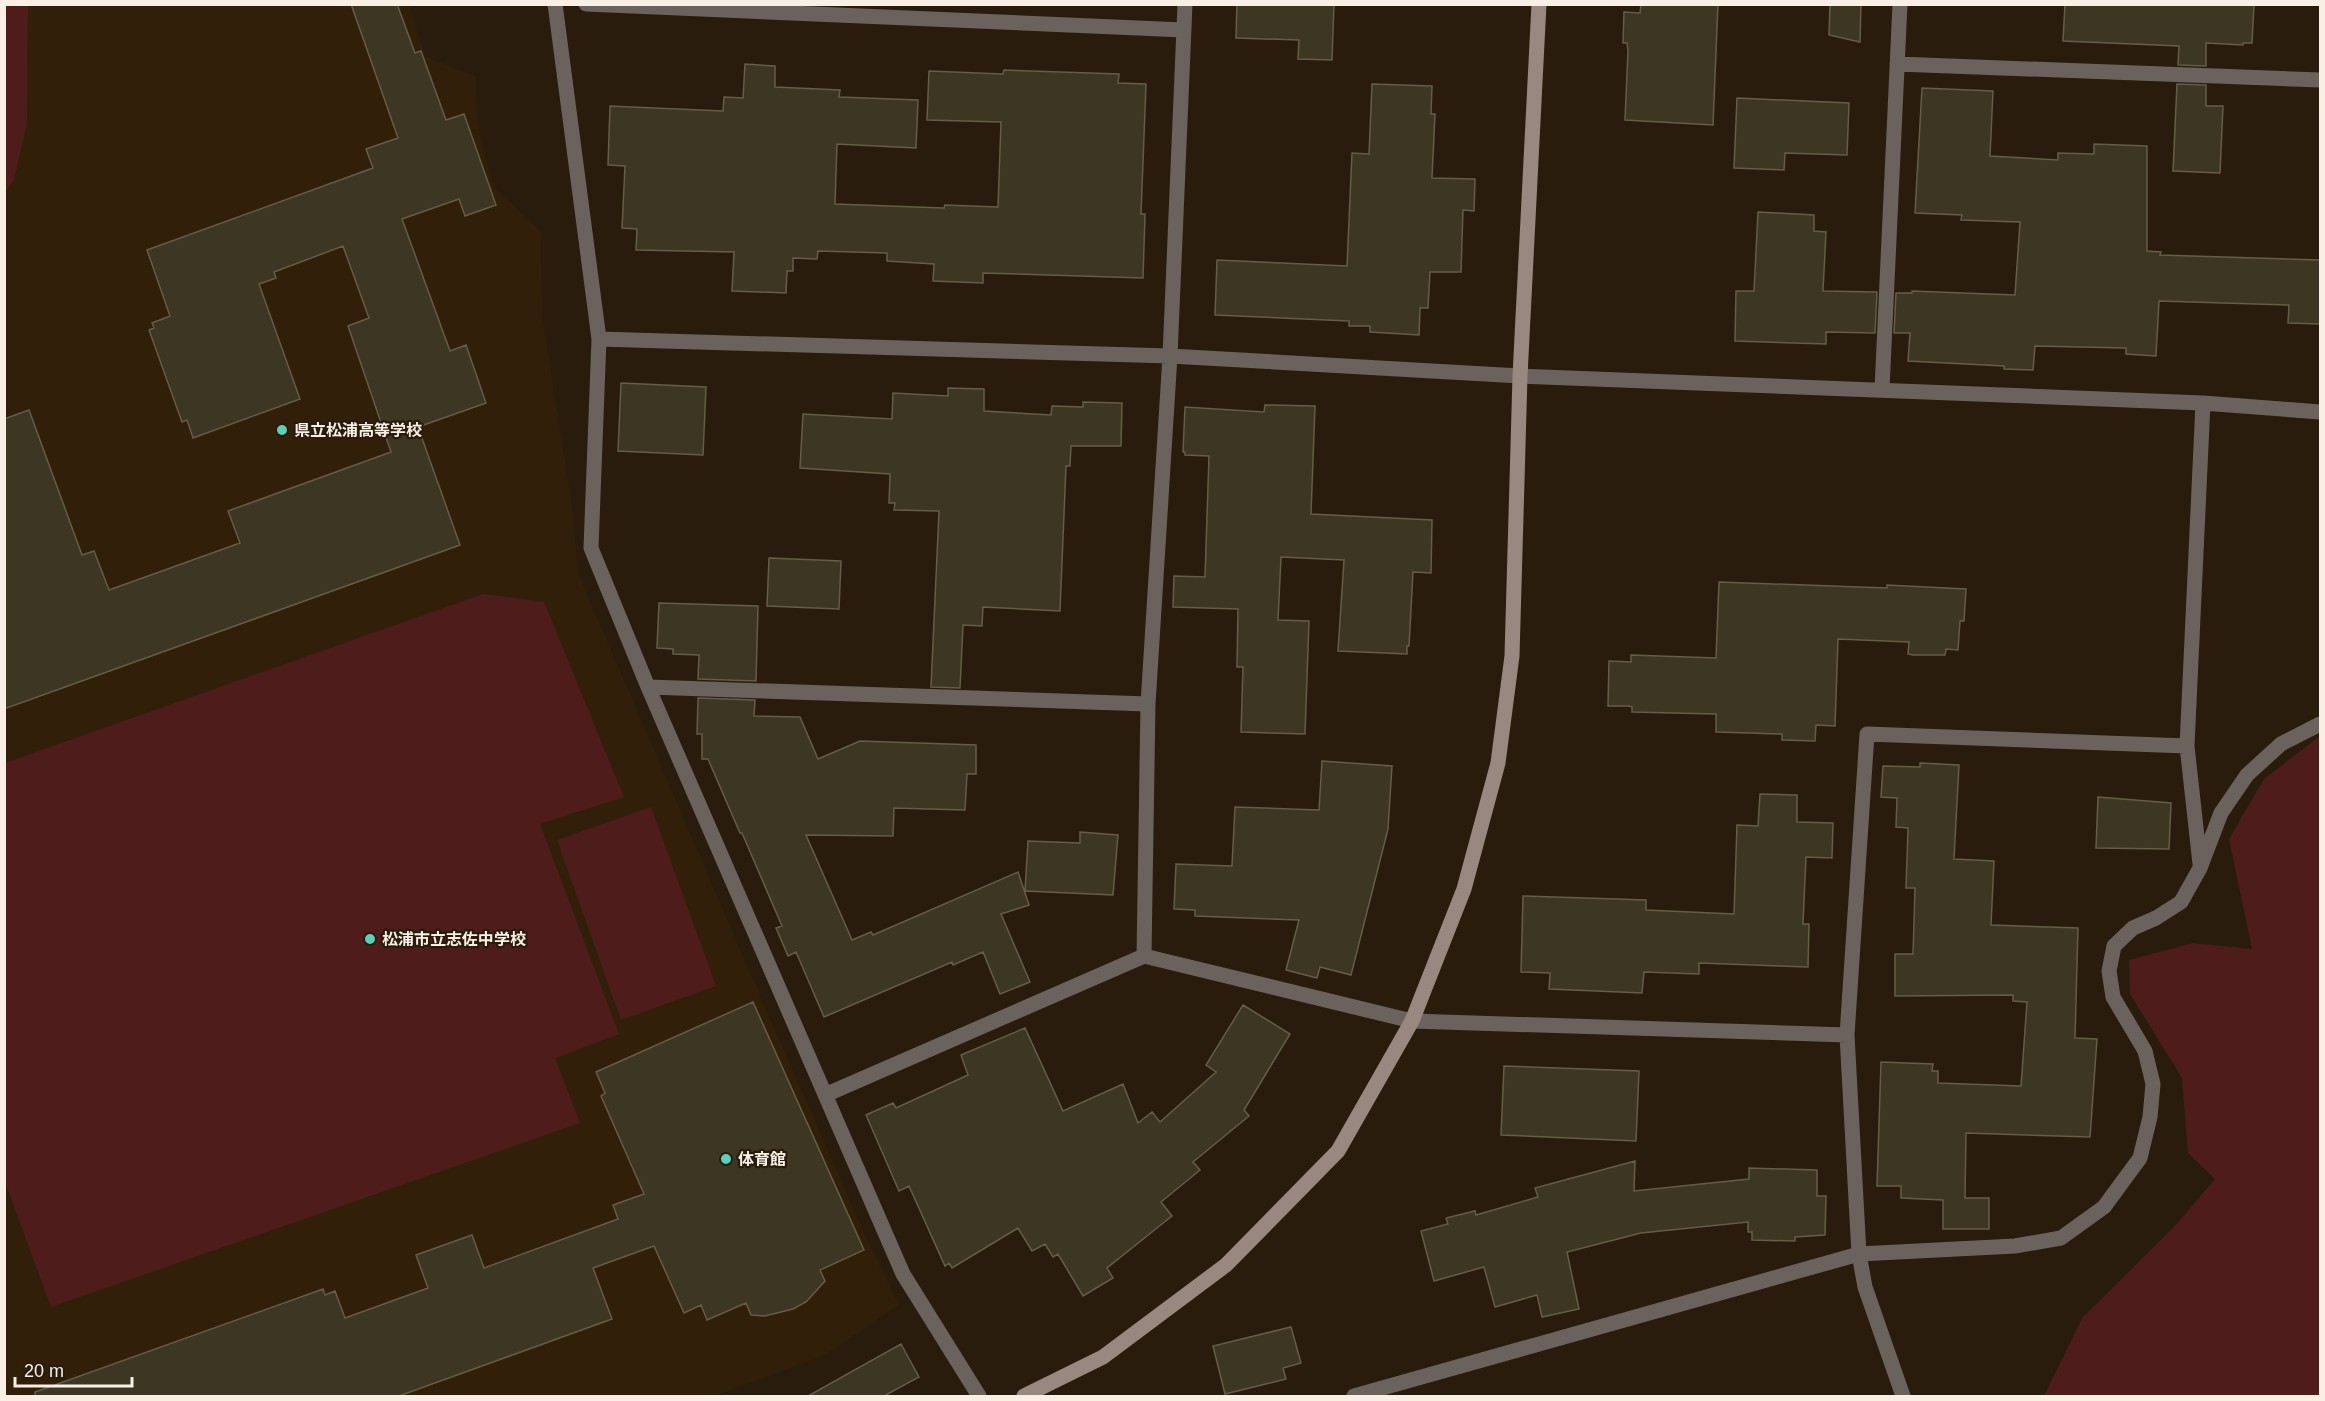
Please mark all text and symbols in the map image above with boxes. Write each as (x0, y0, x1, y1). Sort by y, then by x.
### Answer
place label: 県立松浦高等学校 (294, 421, 422, 439)
marker: 県立松浦高等学校 (275, 423, 289, 437)
place label: 松浦市立志佐中学校 (382, 930, 526, 948)
marker: 松浦市立志佐中学校 (363, 932, 377, 946)
place label: 体育館 (738, 1151, 786, 1168)
marker: 体育館 (719, 1152, 733, 1166)
scale bar (15, 1350, 132, 1388)
text: 20 m (24, 1361, 64, 1381)

